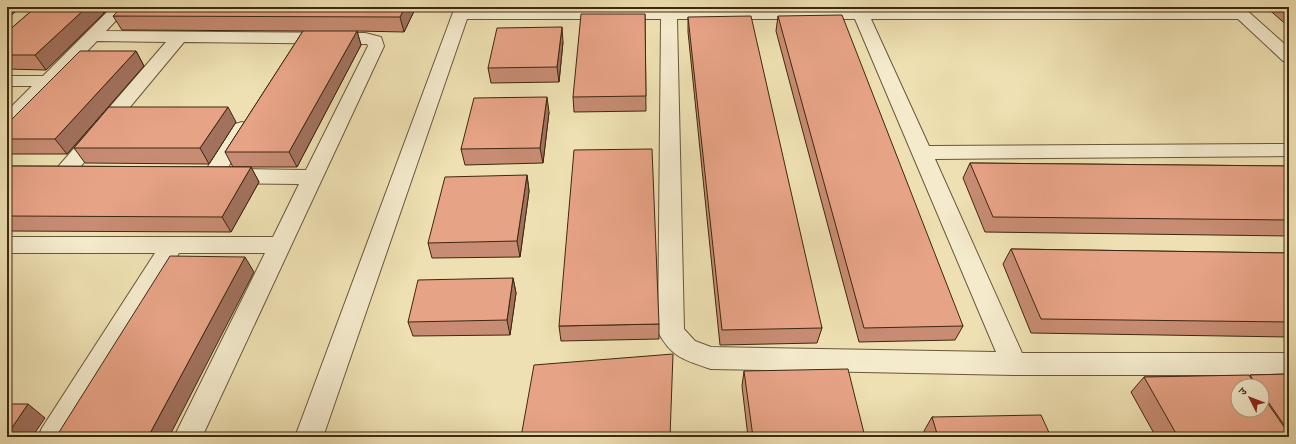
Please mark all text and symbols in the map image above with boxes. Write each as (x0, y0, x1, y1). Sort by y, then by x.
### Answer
north arrow (1230, 378, 1270, 418)
text: उ (1236, 384, 1251, 399)

